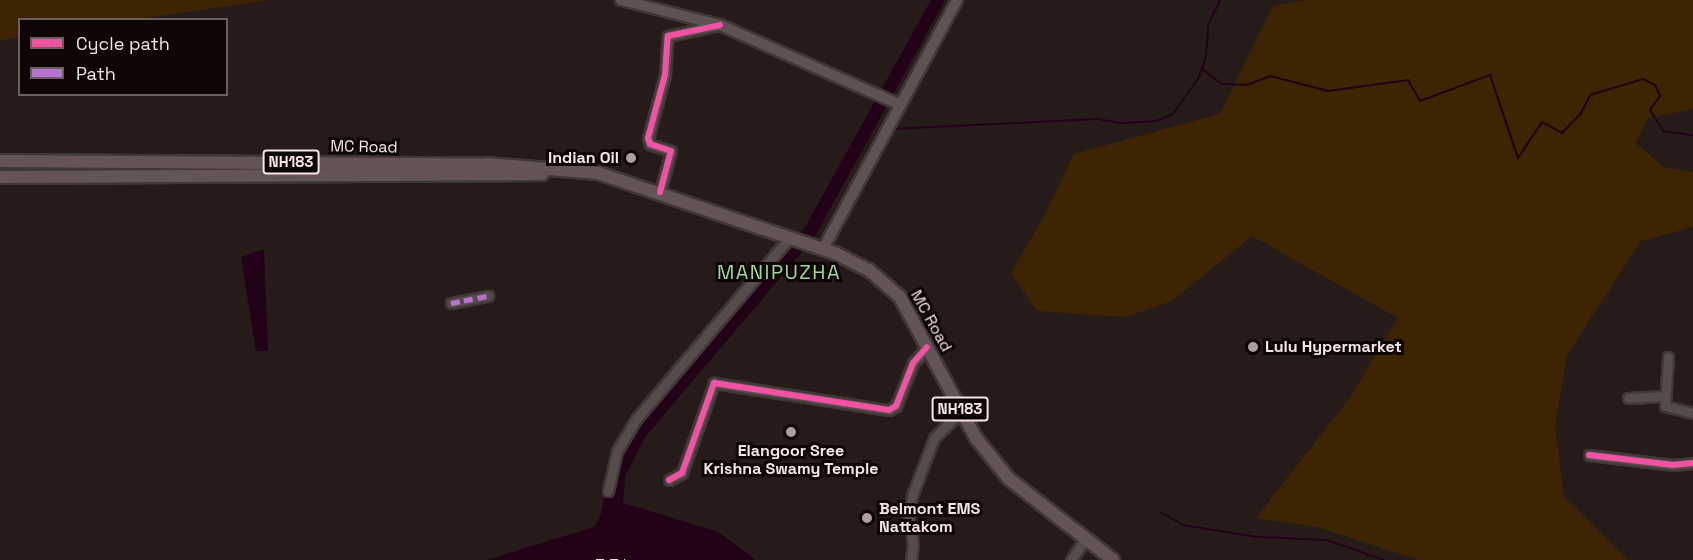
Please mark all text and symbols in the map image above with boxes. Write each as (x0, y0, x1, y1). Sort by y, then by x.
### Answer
legend (18, 18, 228, 96)
text: Cycle path (76, 32, 170, 55)
text: Path (76, 62, 116, 85)
street label: MC Road (330, 137, 398, 157)
place label: Indian Oil (548, 148, 619, 168)
road number: NH183 (262, 150, 320, 174)
marker: Indian Oil (624, 151, 638, 165)
district label: MANIPUZHA (717, 260, 841, 284)
street label: MC Road (906, 287, 956, 355)
place label: Lulu Hypermarket (1265, 337, 1402, 357)
marker: Lulu Hypermarket (1246, 340, 1260, 354)
road number: NH183 (932, 397, 988, 421)
marker: Elangoor Sree Krishna Swamy Temple (784, 425, 798, 439)
place label: Elangoor Sree Krishna Swamy Temple (703, 441, 879, 479)
place label: Belmont EMS Nattakom (879, 499, 980, 537)
marker: Belmont EMS Nattakom (860, 511, 874, 525)

